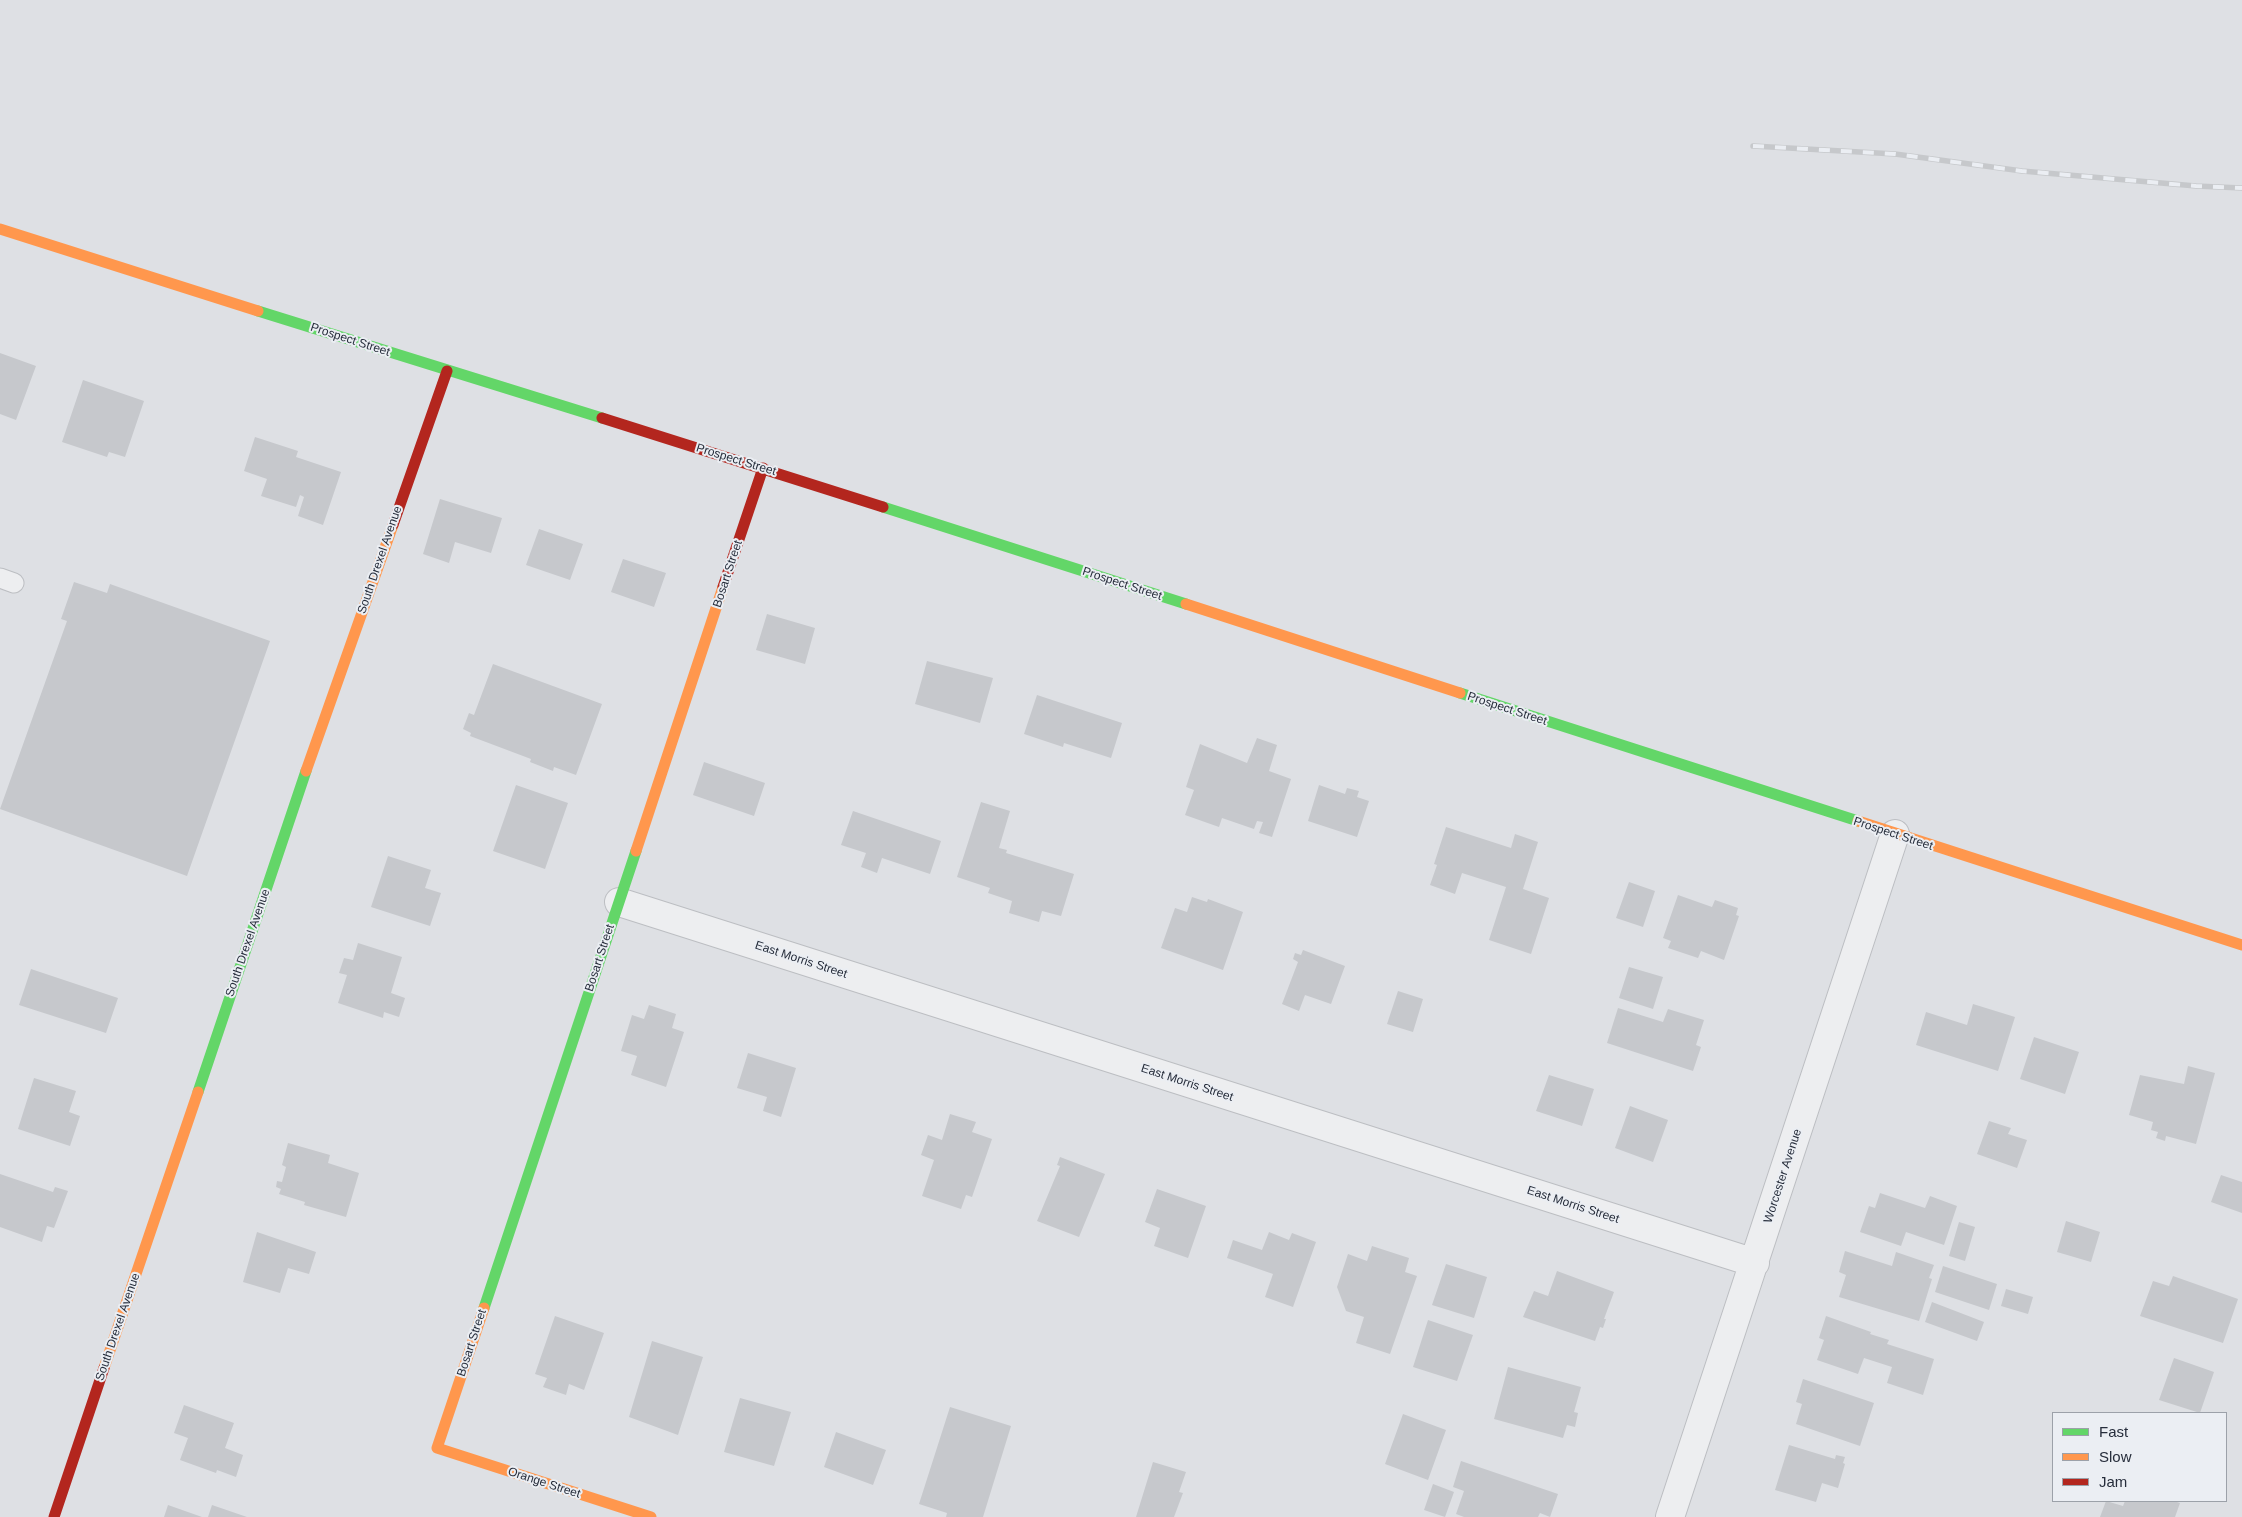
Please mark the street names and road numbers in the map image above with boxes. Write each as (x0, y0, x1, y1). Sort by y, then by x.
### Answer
street label: Prospect Street (308, 320, 392, 360)
street label: Prospect Street (694, 441, 778, 479)
street label: South Drexel Avenue (355, 504, 405, 616)
street label: Bosart Street (710, 538, 746, 610)
street label: Prospect Street (1080, 564, 1164, 604)
street label: Prospect Street (1465, 689, 1549, 729)
street label: Prospect Street (1851, 814, 1935, 854)
street label: South Drexel Avenue (223, 887, 273, 999)
street label: Bosart Street (582, 922, 618, 994)
street label: East Morris Street (753, 938, 849, 982)
street label: East Morris Street (1139, 1061, 1235, 1105)
street label: Worcester Avenue (1761, 1127, 1805, 1225)
street label: East Morris Street (1525, 1183, 1621, 1227)
street label: South Drexel Avenue (93, 1271, 143, 1383)
street label: Bosart Street (454, 1307, 490, 1379)
street label: Orange Street (506, 1465, 582, 1501)

